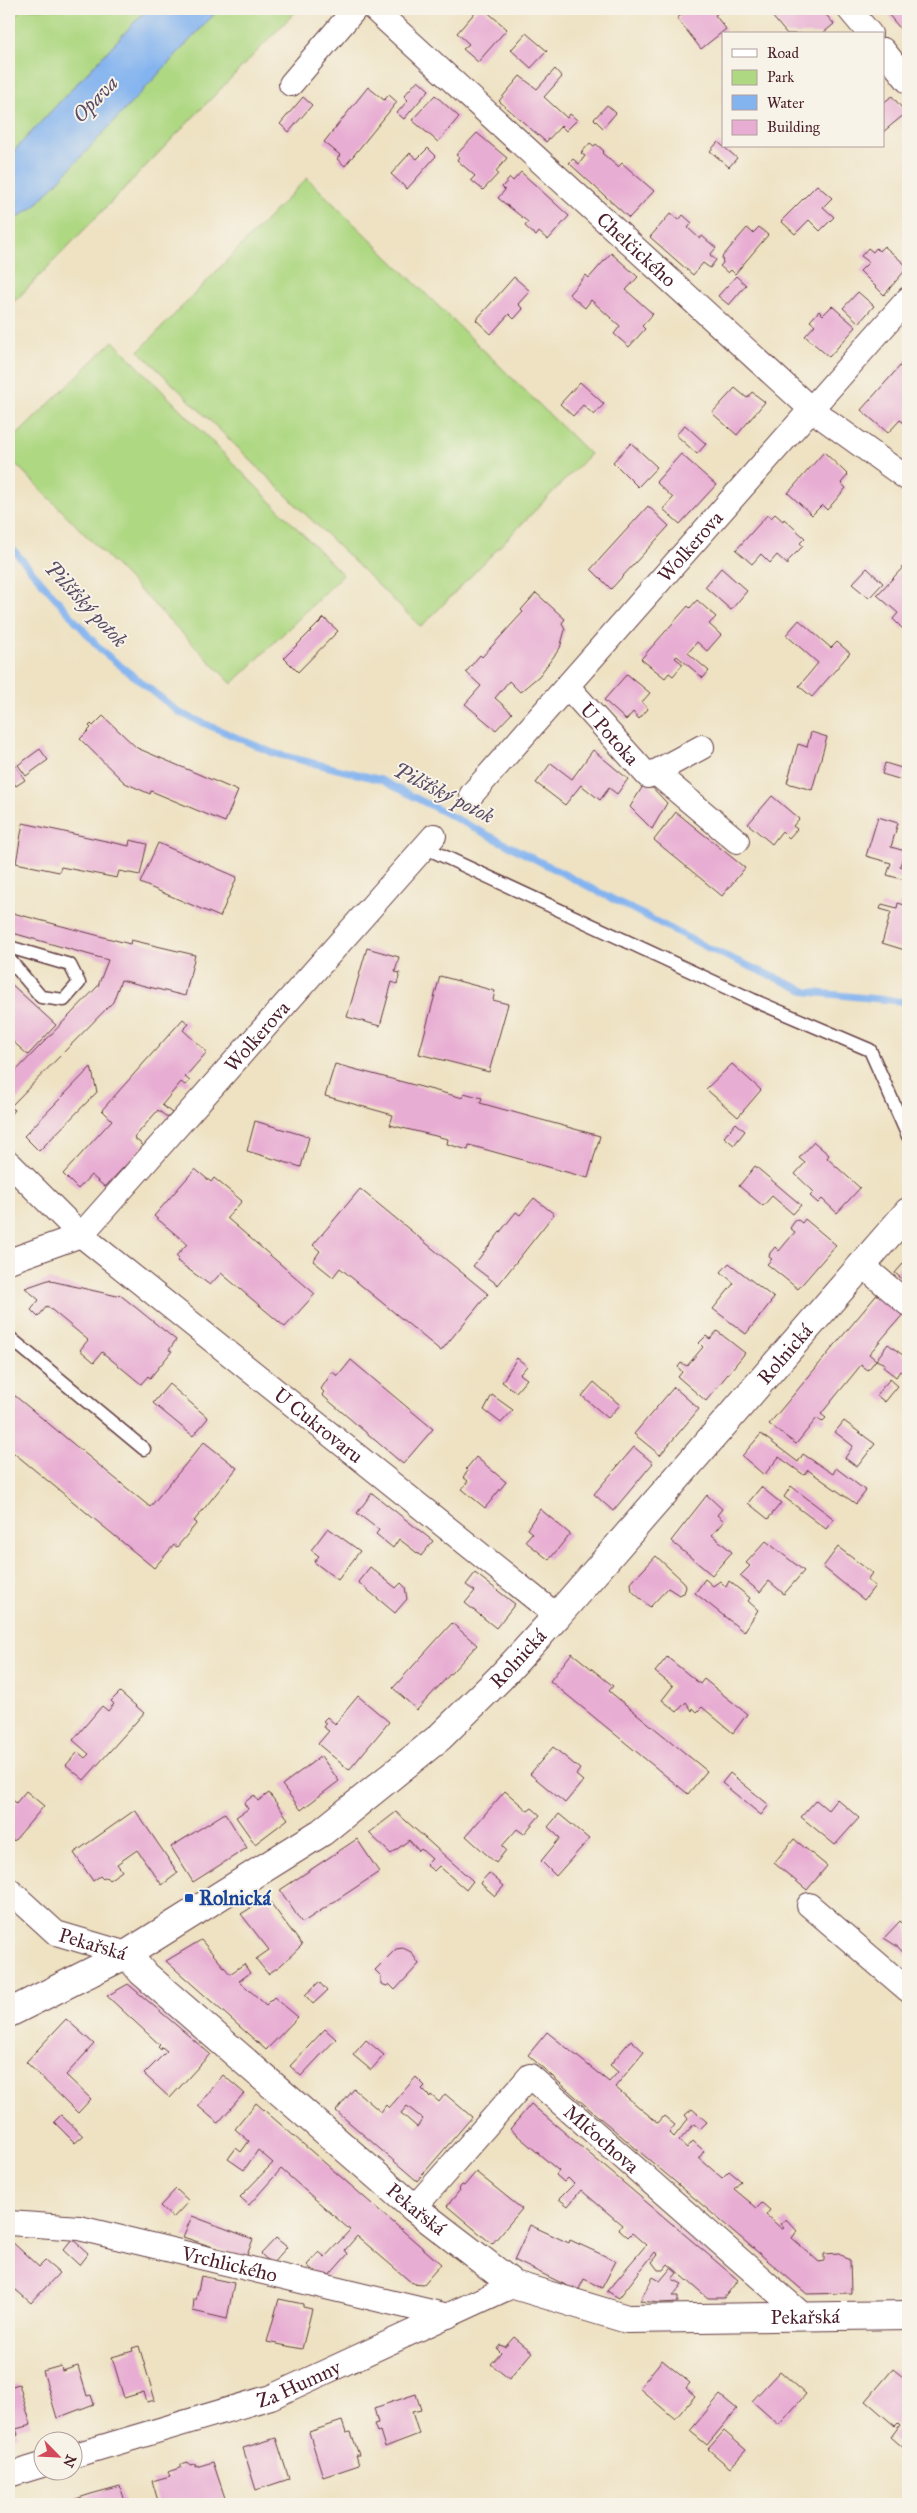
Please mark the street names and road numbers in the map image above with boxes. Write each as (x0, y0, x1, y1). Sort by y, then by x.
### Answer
street label: Chelčického (592, 207, 681, 292)
street label: Wolkerova (652, 505, 728, 587)
street label: U Potoka (575, 697, 645, 770)
street label: Wolkerova (219, 995, 295, 1077)
street label: Rolnická (752, 1318, 818, 1389)
street label: U Cukrovaru (269, 1382, 368, 1468)
street label: Rolnická (485, 1624, 551, 1693)
street label: Pekařská (56, 1923, 130, 1965)
street label: Mlčochova (559, 2099, 645, 2179)
street label: Pekařská (382, 2178, 451, 2241)
street label: Vrchlického (178, 2241, 280, 2287)
street label: Pekařská (770, 2304, 841, 2329)
street label: Za Humny (254, 2354, 345, 2413)

